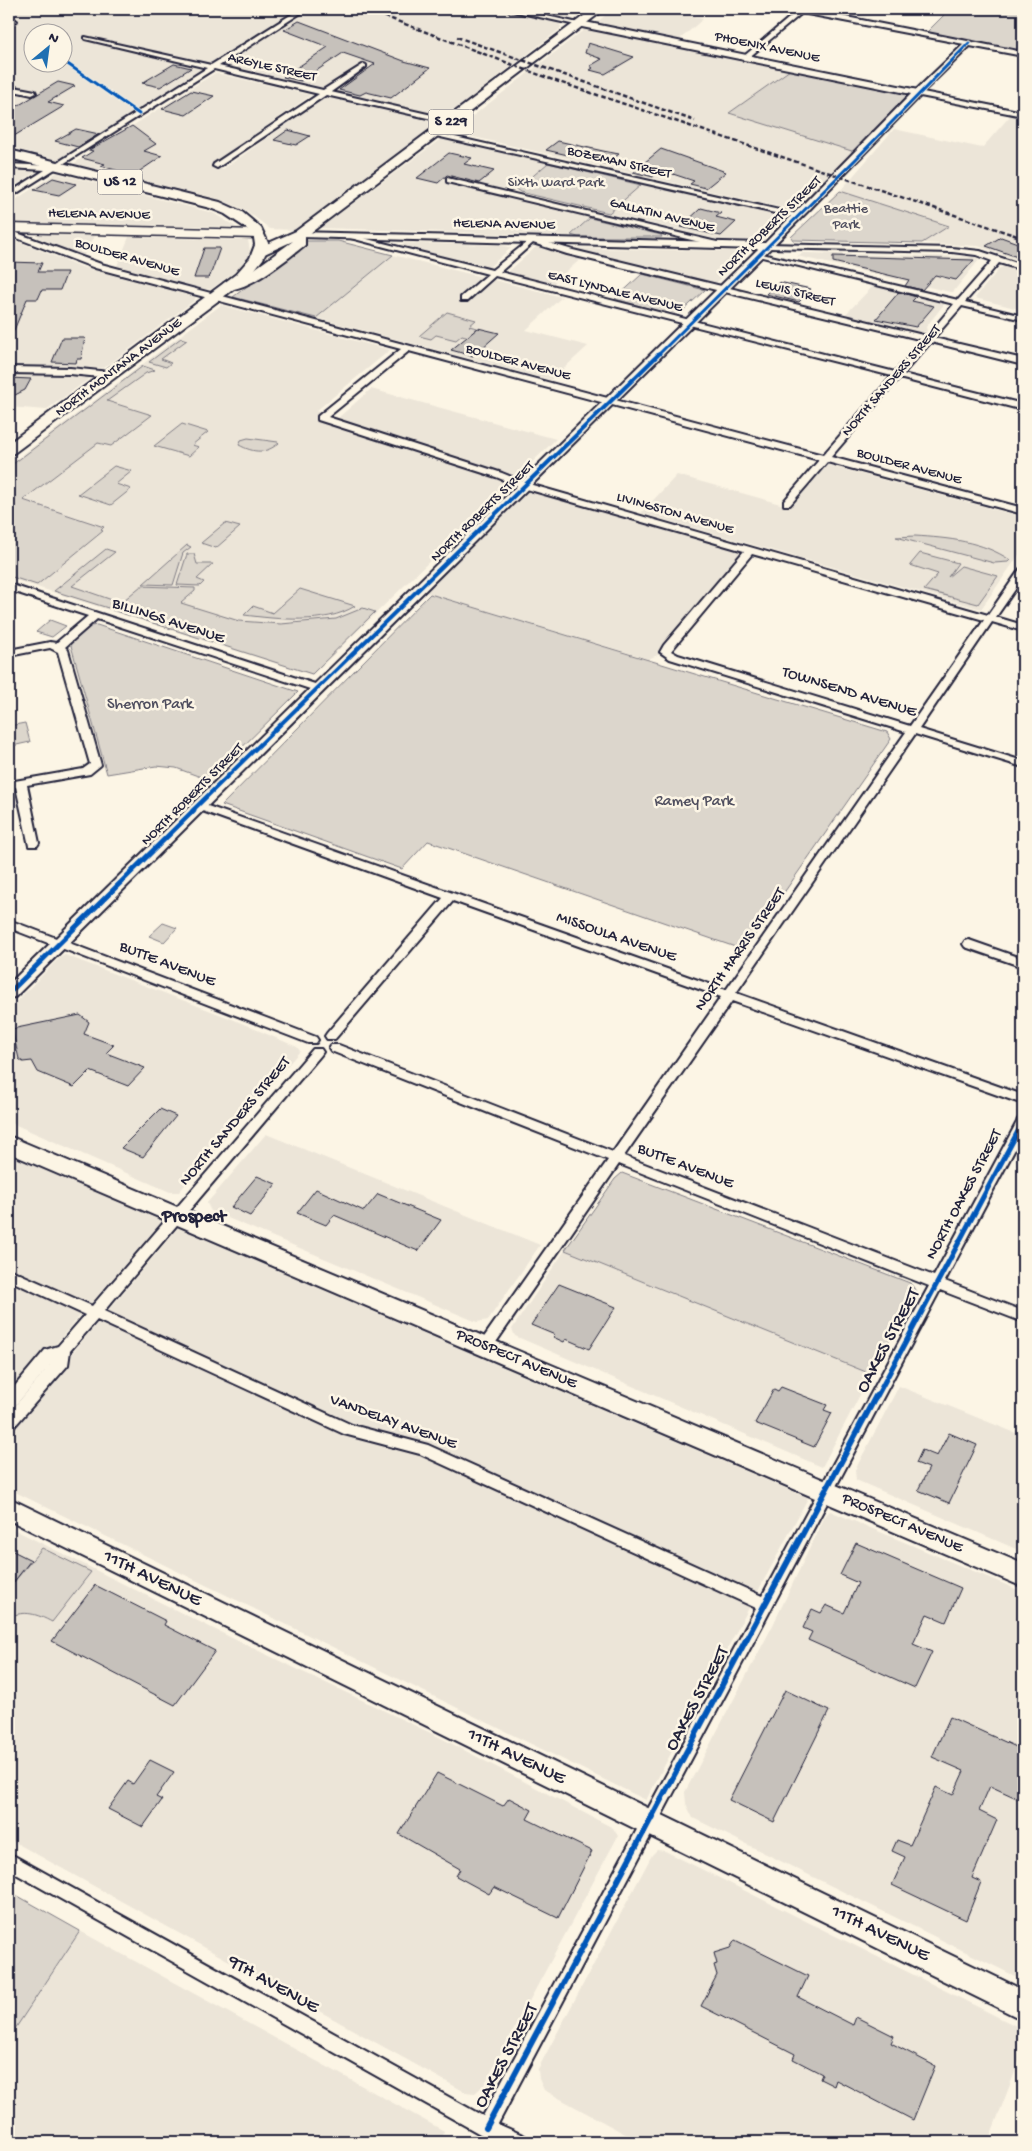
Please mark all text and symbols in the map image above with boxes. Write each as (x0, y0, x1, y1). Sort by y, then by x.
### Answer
north arrow (22, 22, 72, 72)
street label: PHOENIX AVENUE (712, 28, 822, 68)
text: N (45, 29, 61, 48)
street label: ARGYLE STREET (226, 50, 318, 87)
road number: S 229 (428, 110, 474, 134)
street label: BOZEMAN STREET (565, 143, 673, 183)
road number: US 12 (98, 170, 142, 194)
street label: NORTH ROBERTS STREET (715, 173, 826, 281)
park label: Sixth Ward Park (508, 175, 606, 192)
street label: GALLATIN AVENUE (608, 195, 717, 238)
park label: Beattie Park (823, 201, 869, 234)
street label: HELENA AVENUE (48, 206, 151, 224)
street label: HELENA AVENUE (453, 216, 556, 234)
street label: BOULDER AVENUE (72, 235, 182, 281)
street label: EAST LYNDALE AVENUE (546, 267, 685, 317)
street label: LEWIS STREET (754, 275, 837, 311)
street label: NORTH MONTANA AVENUE (52, 314, 187, 421)
street label: NORTH SANDERS STREET (839, 321, 946, 440)
street label: BOULDER AVENUE (463, 341, 574, 386)
street label: BOULDER AVENUE (854, 445, 965, 490)
street label: NORTH ROBERTS STREET (428, 458, 539, 566)
street label: LIVINGSTON AVENUE (614, 489, 737, 539)
street label: BILLINGS AVENUE (108, 595, 228, 649)
street label: TOWNSEND AVENUE (778, 663, 920, 723)
park label: Sherron Park (107, 696, 195, 715)
street label: NORTH ROBERTS STREET (138, 740, 248, 850)
park label: Ramey Park (654, 793, 735, 812)
street label: NORTH HARRIS STREET (691, 884, 791, 1015)
street label: MISSOULA AVENUE (553, 909, 679, 968)
street label: BUTTE AVENUE (115, 938, 219, 992)
street label: NORTH SANDERS STREET (176, 1053, 296, 1190)
street label: NORTH OAKES STREET (923, 1126, 1008, 1263)
street label: BUTTE AVENUE (633, 1140, 737, 1194)
district label: Prospect (161, 1207, 228, 1228)
street label: OAKES STREET (852, 1284, 927, 1397)
street label: PROSPECT AVENUE (452, 1326, 580, 1394)
street label: VANDELAY AVENUE (326, 1391, 460, 1455)
street label: PROSPECT AVENUE (838, 1490, 966, 1558)
street label: 11TH AVENUE (98, 1545, 206, 1613)
street label: OAKES STREET (661, 1642, 736, 1755)
street label: 11TH AVENUE (462, 1723, 570, 1791)
street label: 11TH AVENUE (826, 1900, 934, 1968)
street label: 9TH AVENUE (222, 1950, 324, 2020)
street label: OAKES STREET (470, 1999, 545, 2112)

